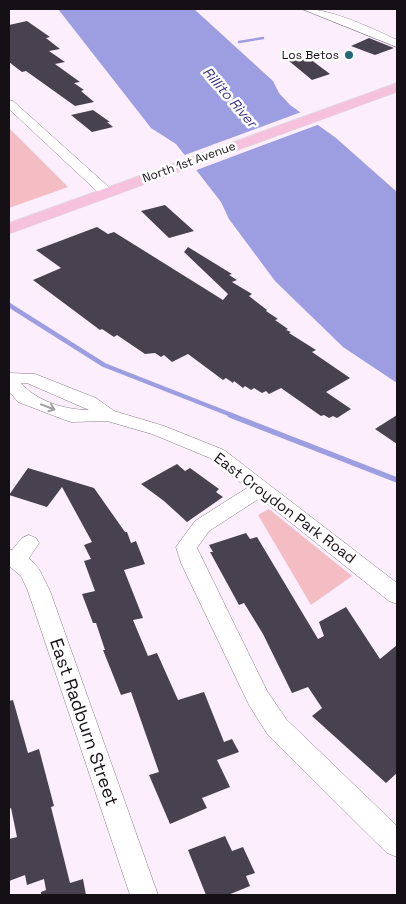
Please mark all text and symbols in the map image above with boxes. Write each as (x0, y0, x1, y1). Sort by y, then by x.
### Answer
place label: Los Betos (282, 47, 339, 63)
marker: Los Betos (343, 49, 355, 61)
water label: Rillito River (199, 63, 262, 132)
street label: North 1st Avenue (140, 138, 238, 186)
one-way arrow (39, 403, 55, 412)
street label: East Croydon Park Road (211, 448, 360, 567)
street label: East Radburn Street (45, 635, 124, 809)

